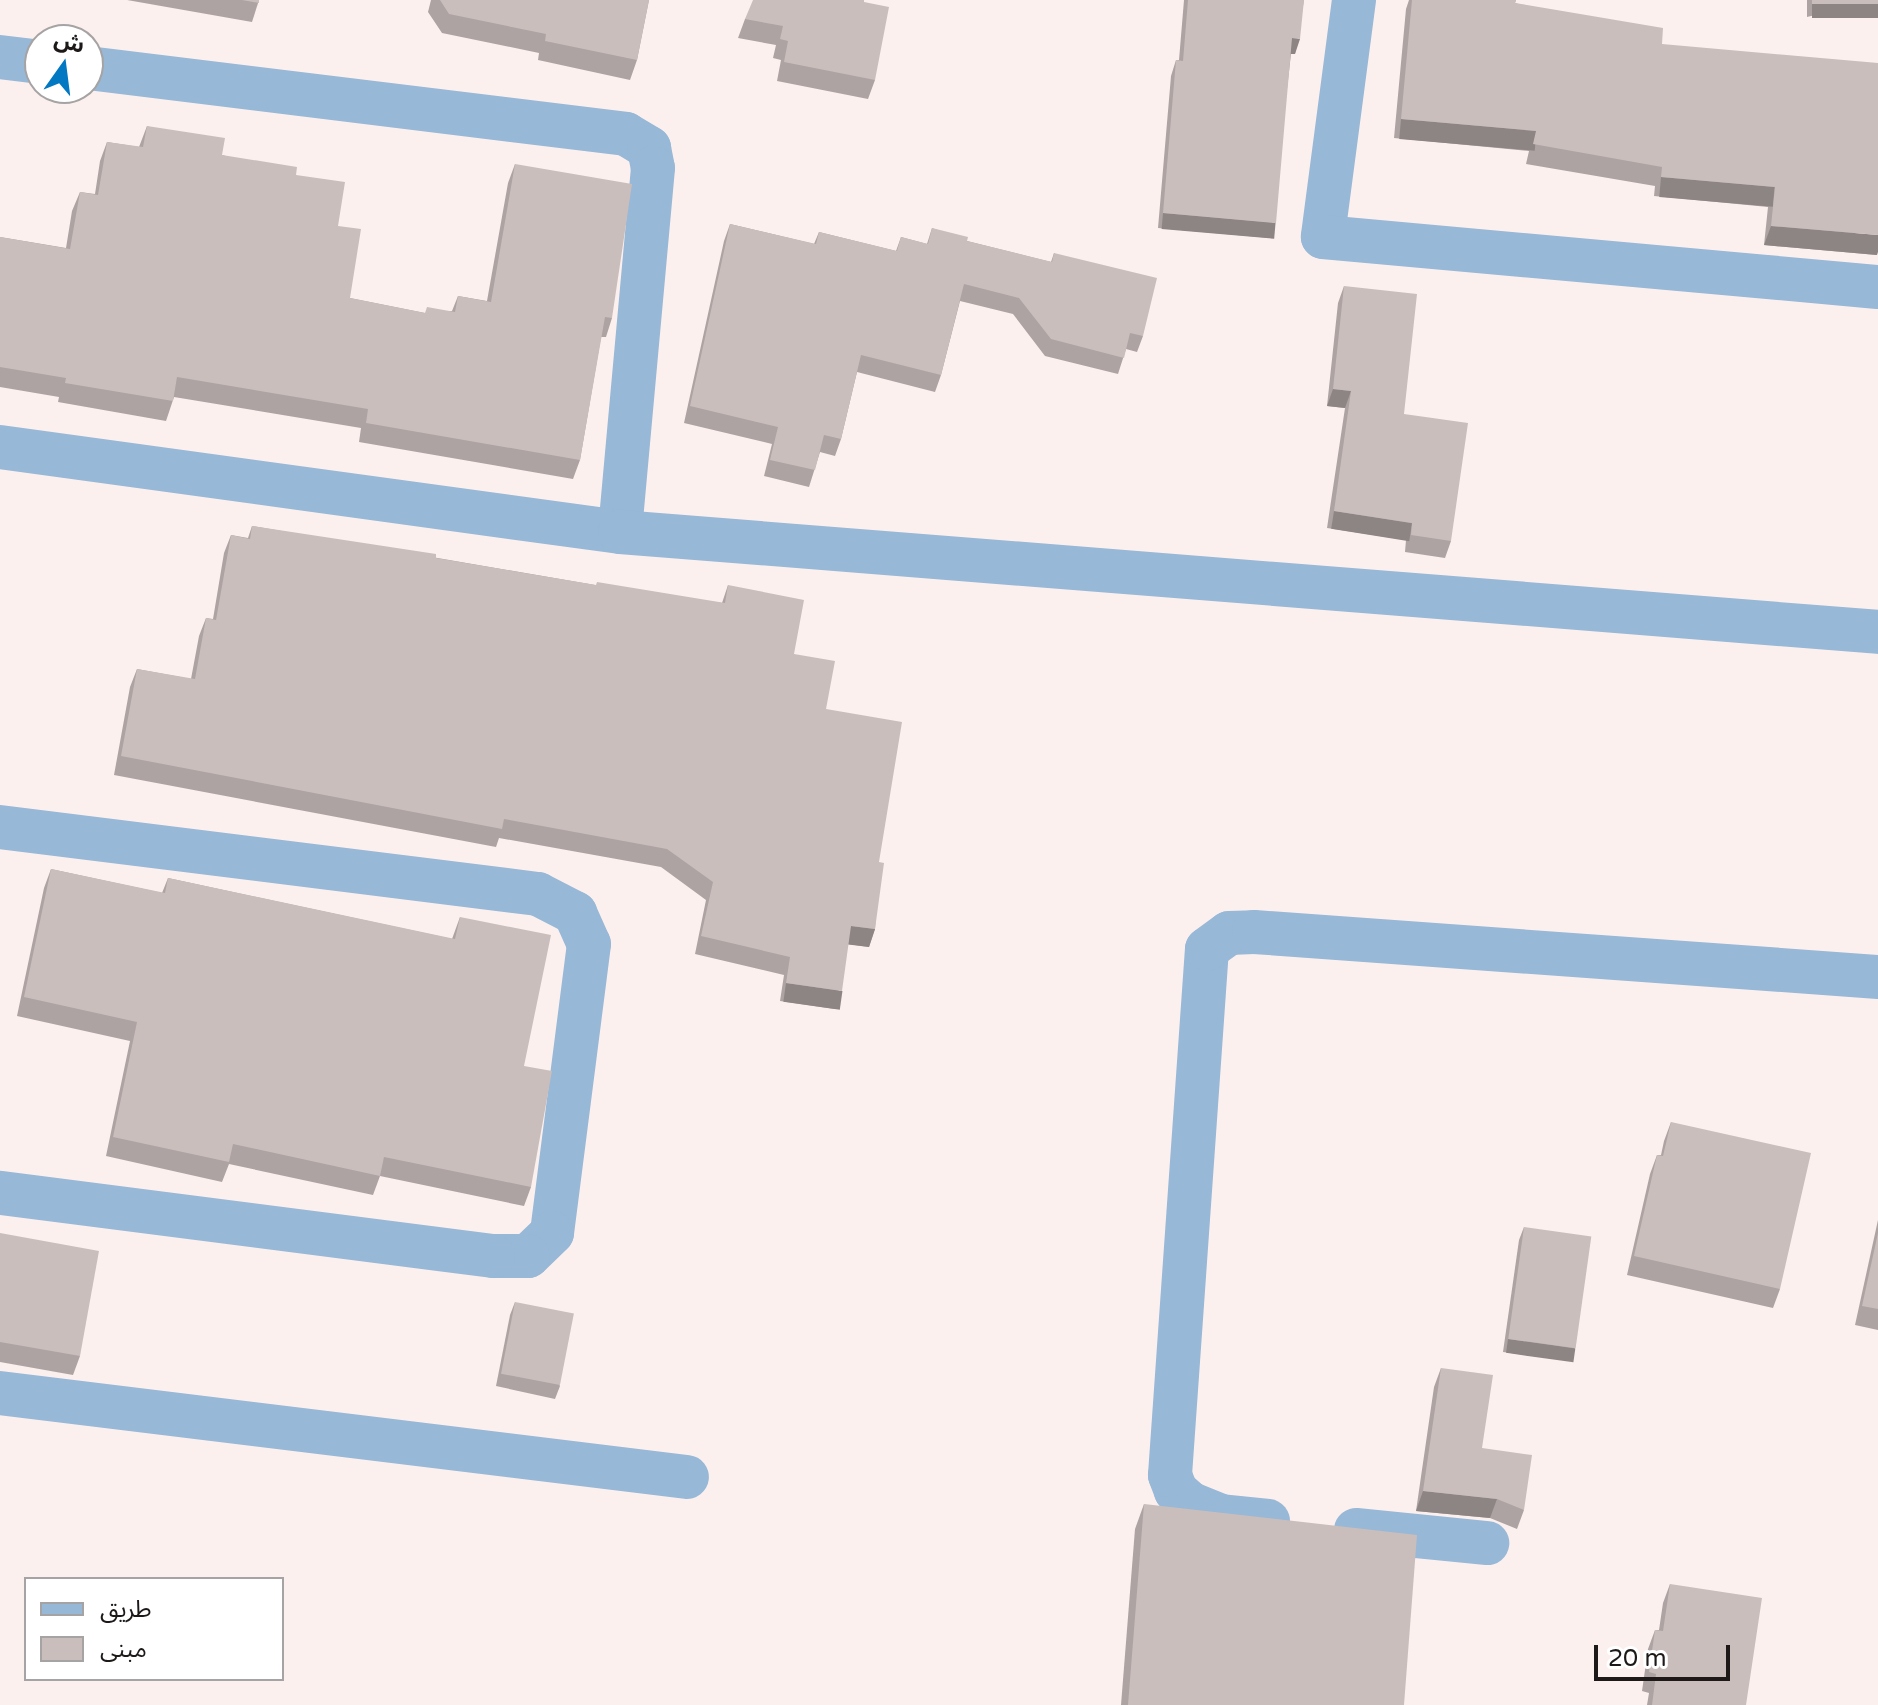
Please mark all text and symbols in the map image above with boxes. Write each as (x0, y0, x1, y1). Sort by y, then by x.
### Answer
north arrow (24, 24, 104, 104)
text: ش (52, 26, 87, 59)
legend (24, 1577, 284, 1681)
text: طريق (100, 1595, 152, 1624)
scale bar (1598, 1629, 1734, 1679)
text: مبنى (100, 1635, 147, 1664)
text: 20 m (1608, 1644, 1666, 1673)

